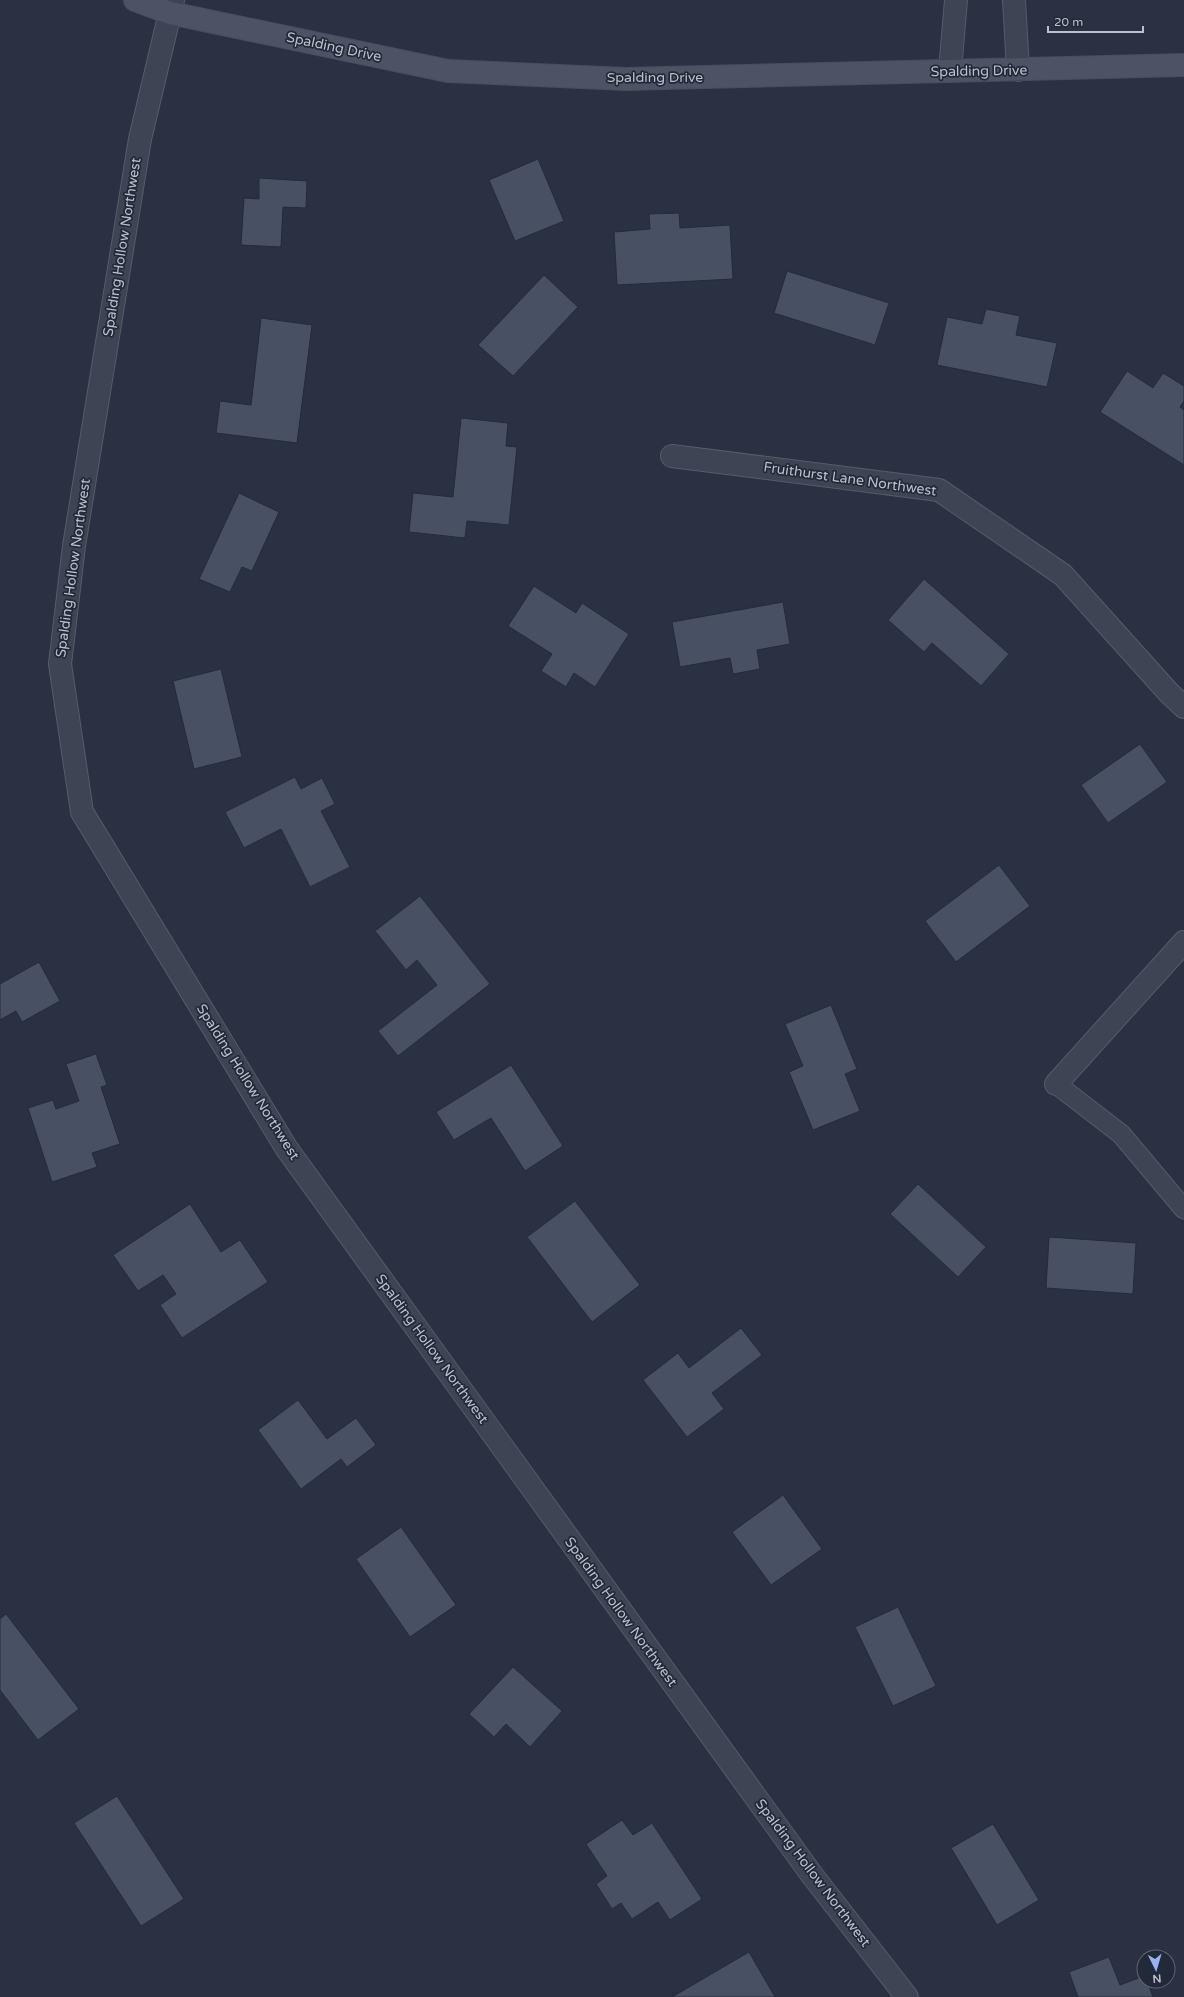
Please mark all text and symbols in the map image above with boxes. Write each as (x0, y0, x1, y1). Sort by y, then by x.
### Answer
scale bar (1048, 8, 1143, 34)
text: 20 m (1054, 15, 1083, 29)
street label: Spalding Drive (285, 29, 383, 65)
street label: Spalding Drive (931, 62, 1027, 80)
street label: Spalding Drive (607, 69, 703, 86)
street label: Spalding Hollow Northwest (99, 156, 145, 338)
street label: Fruithurst Lane Northwest (762, 458, 938, 500)
street label: Spalding Hollow Northwest (52, 477, 94, 659)
street label: Spalding Hollow Northwest (193, 1001, 303, 1164)
street label: Spalding Hollow Northwest (372, 1271, 492, 1428)
street label: Spalding Hollow Northwest (561, 1534, 681, 1691)
street label: Spalding Hollow Northwest (752, 1796, 875, 1951)
north arrow (1136, 1949, 1176, 1989)
text: N (1152, 1972, 1162, 1985)

